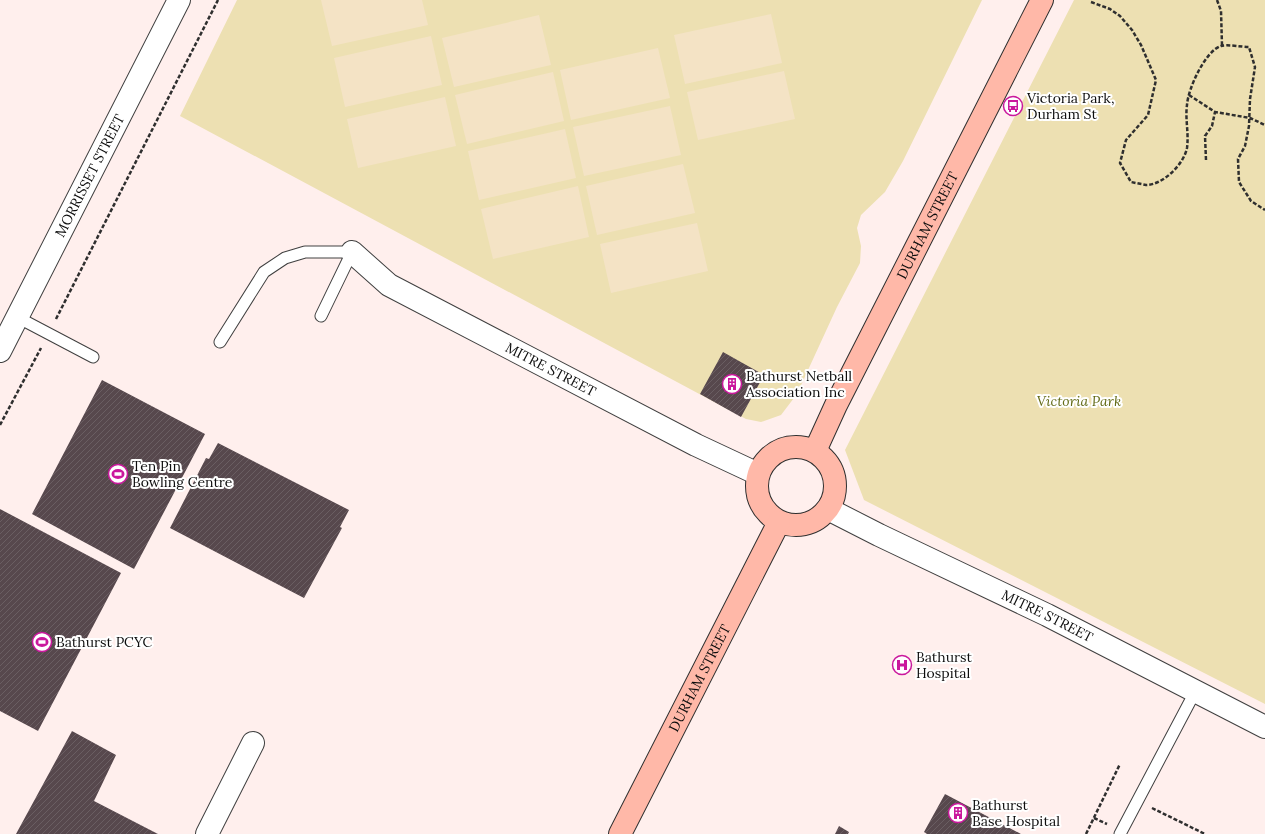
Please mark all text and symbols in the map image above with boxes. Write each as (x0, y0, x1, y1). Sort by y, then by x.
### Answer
place label: Victoria Park, Durham St (1026, 89, 1114, 123)
bus stop icon: Victoria Park, Durham St (1002, 95, 1024, 117)
street label: MORRISSET STREET (51, 111, 128, 240)
street label: DURHAM STREET (893, 169, 962, 282)
street label: MITRE STREET (502, 338, 599, 400)
place label: Bathurst Netball Association Inc (745, 367, 852, 401)
building icon: Bathurst Netball Association Inc (721, 373, 743, 395)
park label: Victoria Park (1037, 392, 1121, 410)
place label: Ten Pin Bowling Centre (132, 457, 233, 491)
sports icon: Ten Pin Bowling Centre (107, 463, 129, 485)
street label: MITRE STREET (999, 586, 1096, 646)
street label: DURHAM STREET (665, 621, 734, 735)
sports icon: Bathurst PCYC (31, 631, 53, 653)
place label: Bathurst PCYC (56, 633, 153, 651)
place label: Bathurst Hospital (916, 648, 973, 682)
hospital icon: Bathurst Hospital (891, 654, 913, 676)
place label: Bathurst Base Hospital (972, 796, 1060, 830)
building icon: Bathurst Base Hospital (947, 802, 969, 824)

